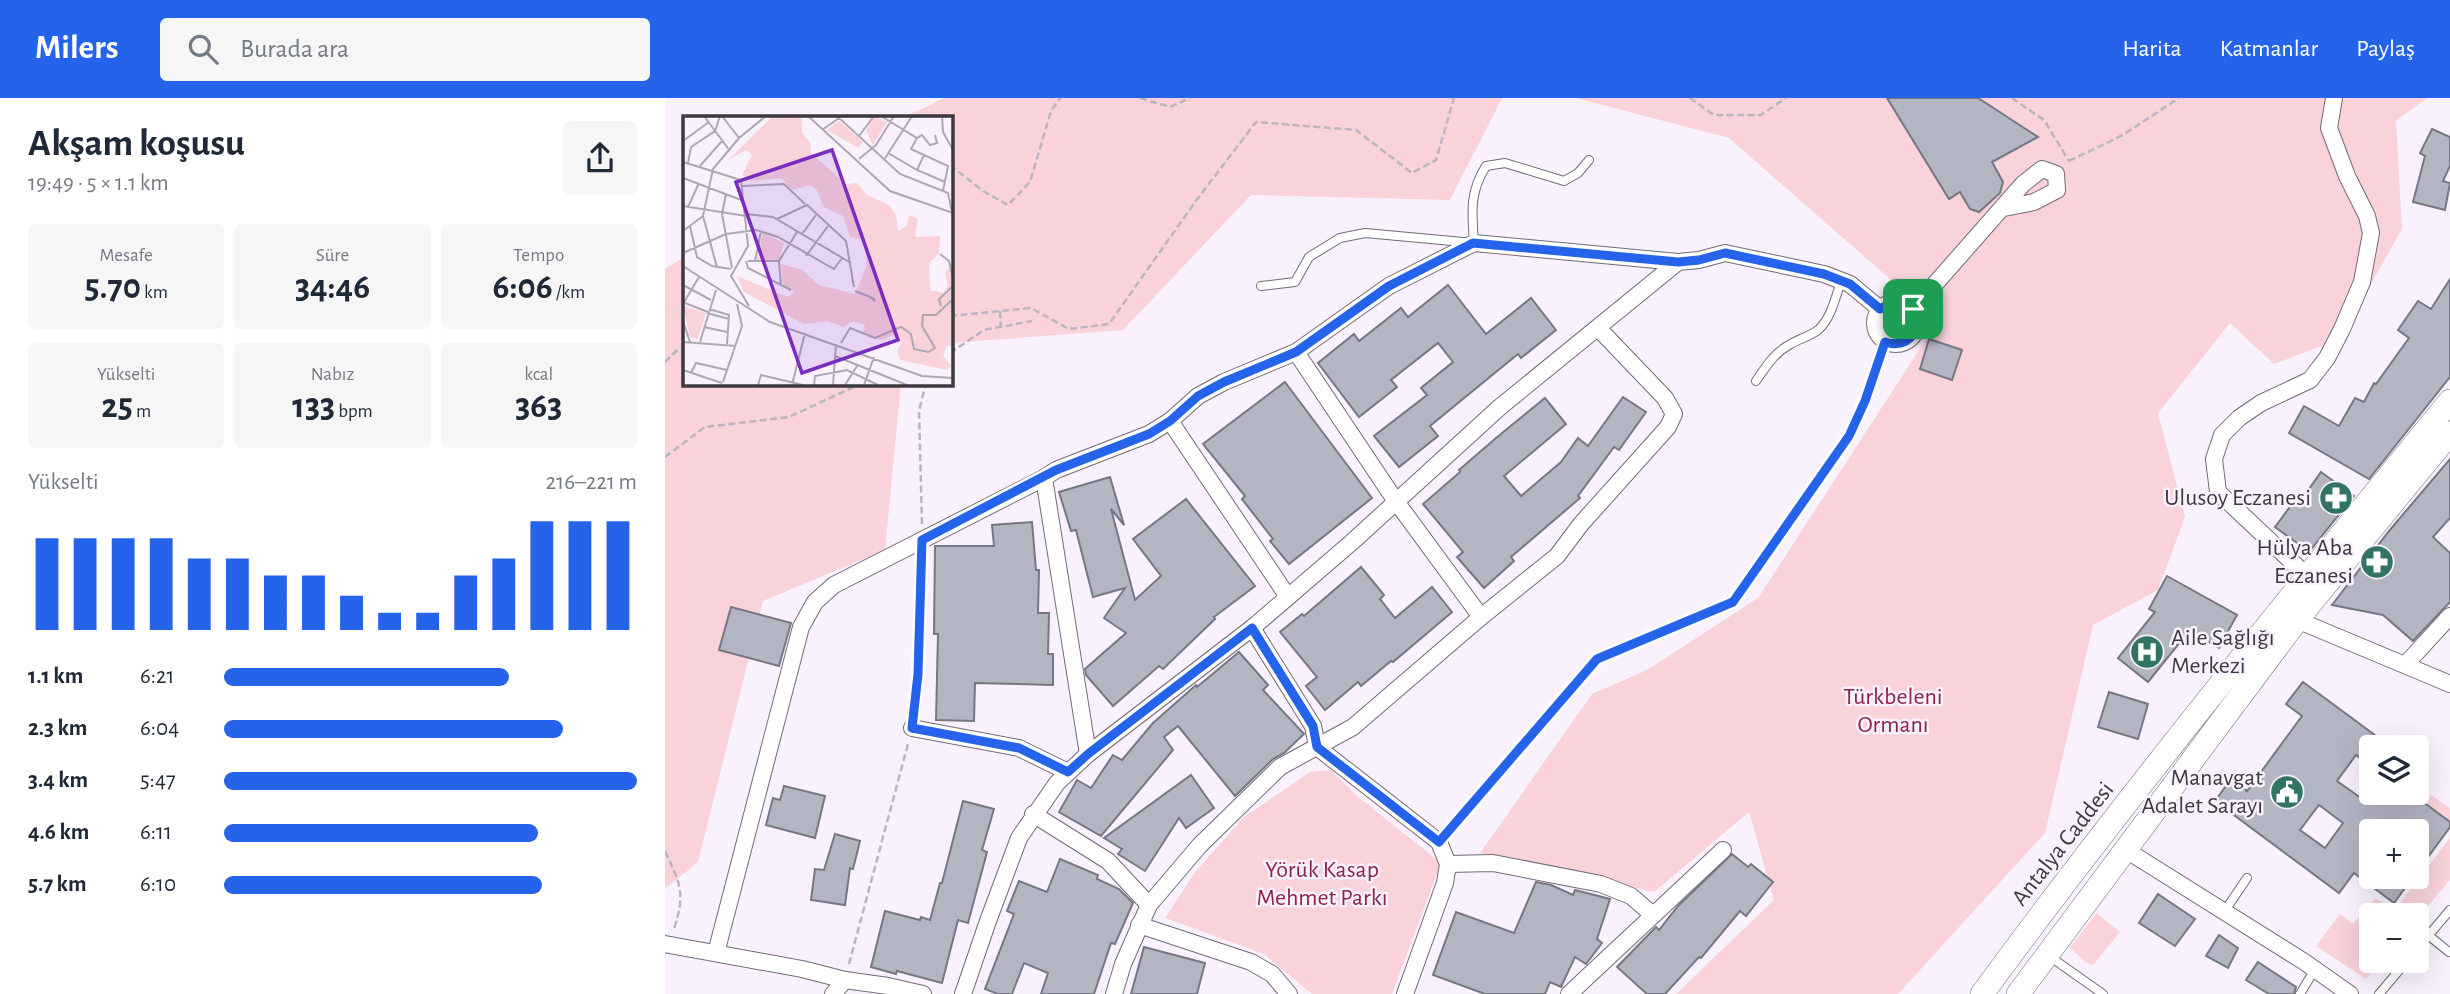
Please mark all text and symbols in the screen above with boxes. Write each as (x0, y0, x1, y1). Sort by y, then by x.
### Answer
search box (160, 18, 650, 81)
icon: search (184, 30, 222, 68)
text: Milers (35, 32, 118, 65)
text: Burada ara (240, 36, 349, 62)
text: Harita (2123, 37, 2182, 61)
text: Katmanlar (2220, 37, 2318, 61)
text: Paylaş (2356, 37, 2415, 61)
inset map (683, 116, 952, 385)
button: share (563, 121, 637, 195)
text: Akşam koşusu (28, 125, 245, 163)
text: 19:49 · 5 × 1.1 km (28, 172, 169, 195)
text: Mesafe (100, 246, 153, 265)
text: Süre (316, 246, 349, 265)
text: Tempo (513, 246, 564, 265)
text: 5.70 (84, 270, 141, 305)
text: 34:46 (295, 270, 370, 305)
text: 6:06 (493, 270, 553, 305)
pin (1883, 279, 1943, 339)
text: km (141, 283, 168, 302)
text: /km (553, 283, 585, 302)
icon: arrive (1894, 290, 1932, 328)
text: Yükselti (97, 365, 155, 384)
text: Nabız (311, 365, 354, 384)
text: kcal (524, 365, 553, 384)
text: 25 (101, 389, 133, 424)
text: 133 (292, 389, 335, 424)
text: 363 (515, 389, 562, 424)
text: m (133, 402, 151, 421)
text: bpm (335, 402, 373, 421)
text: Yükselti (28, 471, 99, 494)
text: 216–221 m (546, 471, 637, 494)
pharmacy icon: Ulusoy Eczanesi (2317, 479, 2355, 517)
place label: Ulusoy Eczanesi (2164, 486, 2311, 510)
place label: Hülya Aba Eczanesi (2256, 536, 2353, 588)
pharmacy icon: Hülya Aba Eczanesi (2358, 543, 2396, 581)
place label: Aile Sağlığı Merkezi (2171, 626, 2275, 678)
hospital icon: Aile Sağlığı Merkezi (2128, 633, 2166, 671)
text: 1.1 km (28, 665, 83, 688)
text: 6:21 (140, 665, 174, 688)
park label: Türkbeleni Ormanı (1843, 685, 1943, 737)
text: 2.3 km (28, 717, 87, 740)
text: 6:04 (140, 717, 179, 740)
map controls (2359, 735, 2429, 973)
button: layers (2359, 735, 2429, 805)
place label: Manavgat Adalet Sarayı (2141, 766, 2263, 818)
text: 3.4 km (28, 769, 88, 792)
text: 5:47 (140, 769, 176, 792)
public building icon: Manavgat Adalet Sarayı (2268, 773, 2306, 811)
street label: Antalya Caddesi (2007, 778, 2119, 910)
button: + (2359, 819, 2429, 889)
text: 4.6 km (28, 821, 89, 844)
text: 6:11 (140, 821, 172, 844)
park label: Yörük Kasap Mehmet Parkı (1257, 858, 1387, 910)
text: 5.7 km (28, 873, 87, 896)
text: 6:10 (140, 873, 176, 896)
button: − (2359, 903, 2429, 973)

